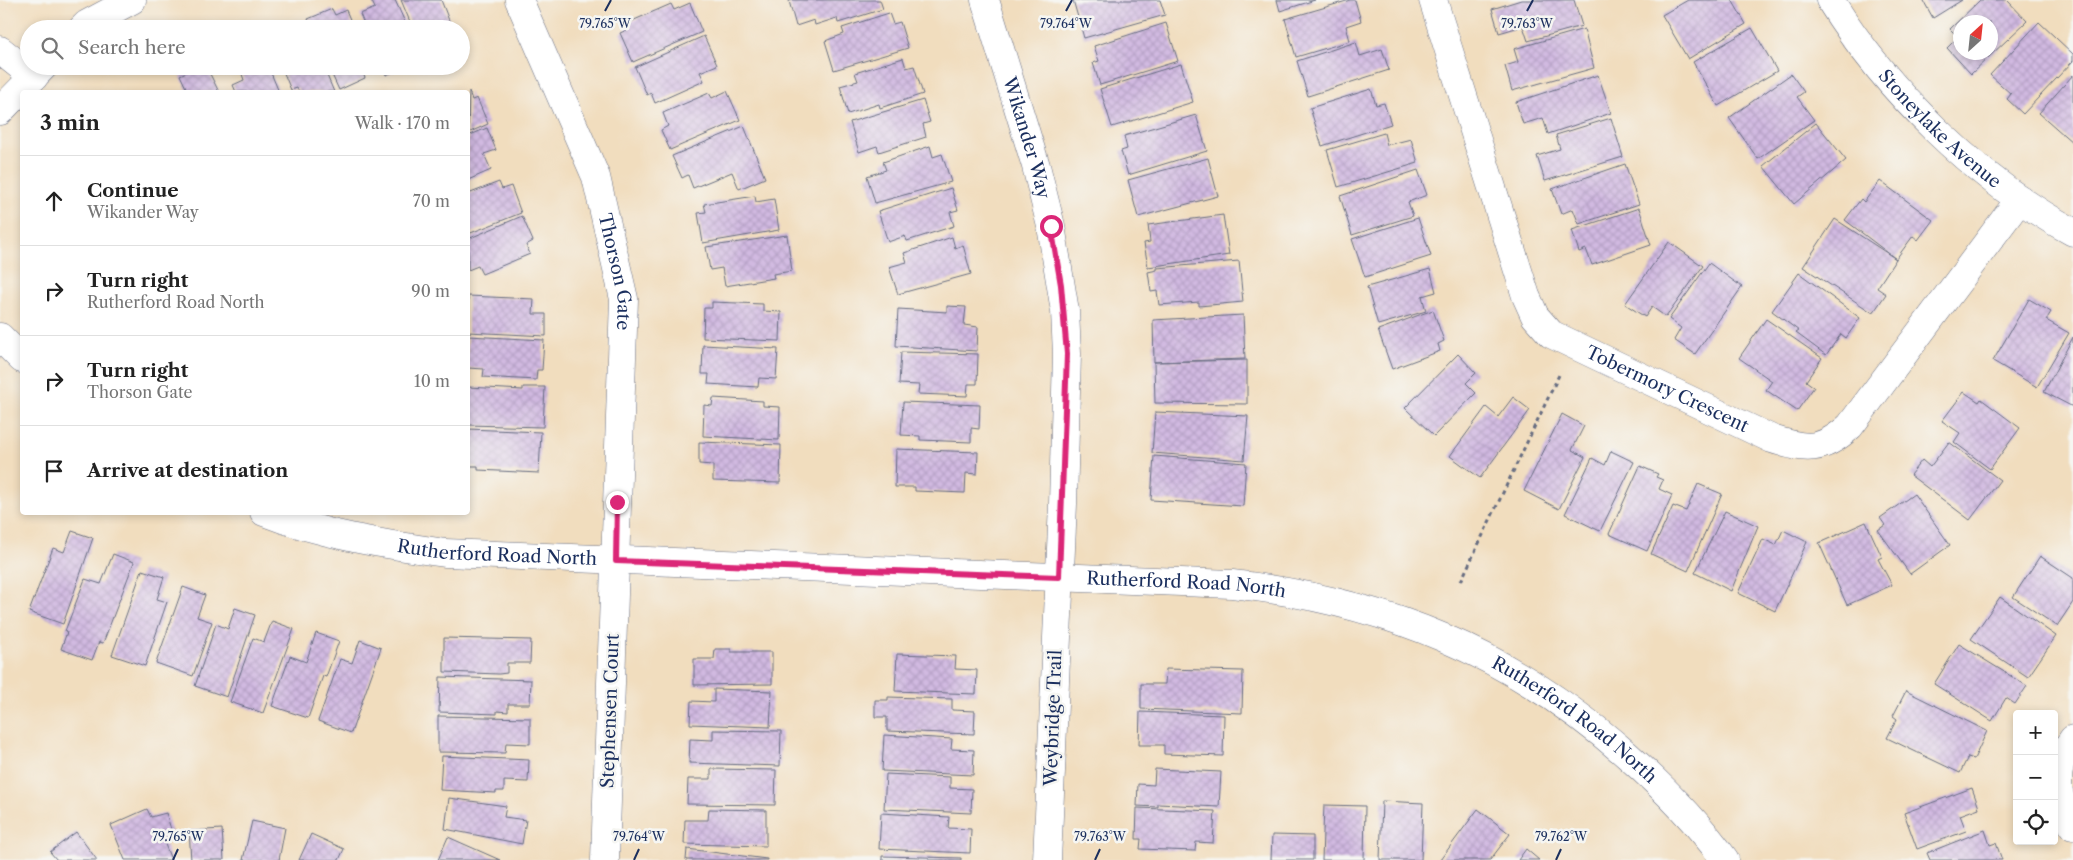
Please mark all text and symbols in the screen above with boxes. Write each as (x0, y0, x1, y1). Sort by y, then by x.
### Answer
north arrow (1953, 15, 1998, 60)
text: 79.765°W (579, 16, 632, 31)
text: 79.764°W (1040, 16, 1093, 31)
text: 79.763°W (1501, 16, 1554, 31)
search box (20, 20, 470, 75)
icon: search (38, 34, 66, 62)
text: Search here (78, 36, 186, 59)
street label: Stoneylake Avenue (1874, 65, 2005, 193)
street label: Wikander Way (998, 73, 1055, 202)
text: 3 min (40, 110, 100, 135)
text: Walk · 170 m (355, 113, 450, 133)
text: Continue (87, 179, 179, 202)
icon: ahead (40, 187, 68, 215)
text: 70 m (413, 191, 450, 211)
text: Wikander Way (87, 202, 199, 222)
street label: Thorson Gate (594, 211, 636, 331)
route start (1040, 215, 1063, 238)
text: Turn right (87, 269, 188, 292)
icon: right (40, 277, 68, 305)
text: 90 m (411, 281, 450, 301)
text: Rutherford Road North (87, 292, 265, 312)
street label: Tobermory Crescent (1582, 341, 1753, 438)
text: Turn right (87, 359, 188, 382)
icon: right (40, 367, 68, 395)
text: 10 m (414, 371, 450, 391)
text: Thorson Gate (87, 382, 193, 402)
icon: arrive (40, 457, 68, 485)
text: Arrive at destination (87, 459, 288, 482)
route end (606, 491, 629, 514)
street label: Rutherford Road North (396, 535, 597, 570)
street label: Rutherford Road North (1086, 567, 1288, 602)
street label: Stephensen Court (596, 633, 624, 789)
street label: Weybridge Trail (1040, 649, 1066, 788)
street label: Rutherford Road North (1488, 652, 1662, 788)
map controls (2013, 710, 2058, 845)
button: + (2013, 710, 2058, 755)
button: − (2013, 755, 2058, 800)
button: locate (2013, 800, 2058, 845)
text: 79.765°W (152, 829, 205, 844)
text: 79.764°W (613, 829, 666, 844)
text: 79.763°W (1074, 829, 1127, 844)
text: 79.762°W (1535, 829, 1588, 844)

